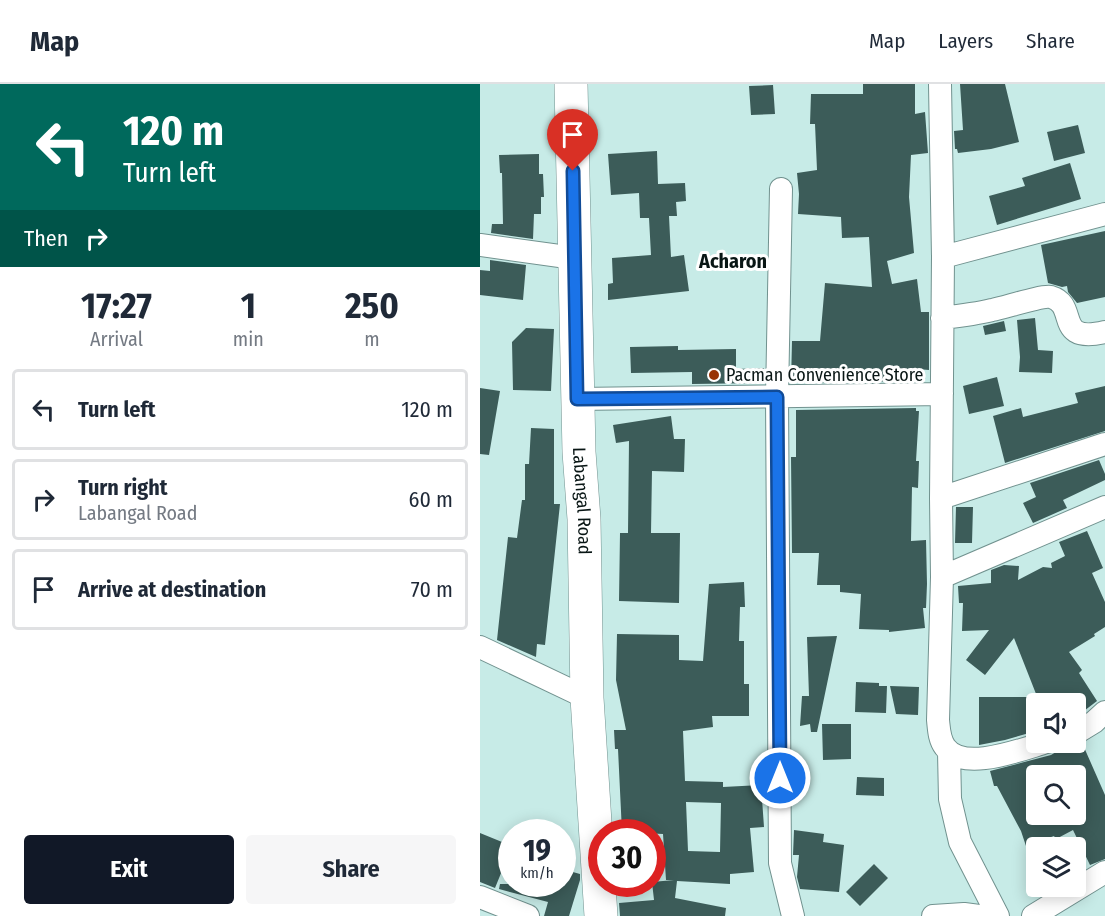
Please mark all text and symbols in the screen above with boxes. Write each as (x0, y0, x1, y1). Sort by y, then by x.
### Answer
text: Map (30, 25, 79, 58)
text: Map (869, 28, 905, 54)
text: Layers (938, 28, 993, 54)
text: Share (1026, 28, 1075, 54)
text: 120 m (123, 106, 224, 156)
icon: left (24, 108, 102, 186)
pin (547, 109, 598, 171)
icon: arrive (556, 118, 589, 151)
text: Turn left (123, 157, 216, 189)
icon: right (80, 222, 113, 255)
text: Then (24, 225, 68, 252)
district label: Acharon (698, 249, 767, 273)
text: 17:27 (81, 284, 152, 328)
text: 1 (241, 284, 256, 328)
text: 250 (345, 284, 399, 328)
text: Arrival (90, 327, 143, 351)
text: min (233, 327, 264, 351)
text: m (364, 327, 380, 351)
place label: Pacman Convenience Store (726, 364, 923, 386)
marker: Pacman Convenience Store (707, 368, 721, 382)
icon: left (27, 393, 60, 426)
text: Turn left (78, 396, 156, 423)
text: 120 m (401, 396, 453, 423)
street label: Labangal Road (568, 447, 596, 555)
text: Turn right (78, 474, 167, 501)
icon: right (27, 483, 60, 516)
text: 60 m (409, 486, 453, 513)
text: Labangal Road (78, 501, 197, 525)
icon: arrive (27, 573, 60, 606)
text: Arrive at destination (78, 576, 266, 603)
text: 70 m (411, 576, 453, 603)
map controls (1026, 693, 1086, 897)
button: sound (1026, 693, 1086, 753)
position arrow (748, 746, 812, 810)
button: search (1026, 765, 1086, 825)
speed limit sign: 30 (588, 819, 666, 897)
text: 19 (523, 833, 551, 869)
button: Exit (24, 835, 234, 904)
button: Share (246, 835, 456, 904)
button: layers (1026, 837, 1086, 897)
text: km/h (520, 864, 554, 882)

